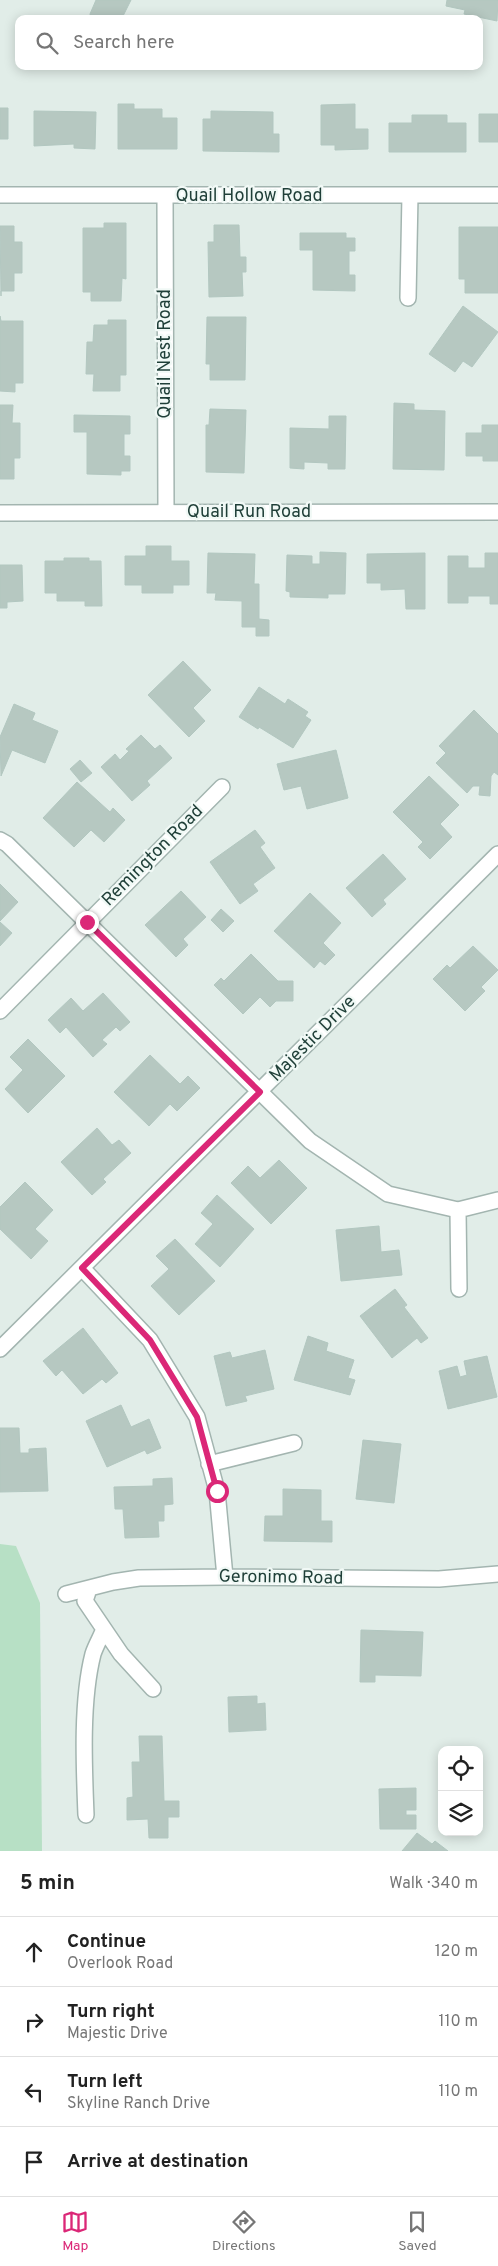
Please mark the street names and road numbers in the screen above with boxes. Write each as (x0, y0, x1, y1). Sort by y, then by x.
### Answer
street label: Quail Hollow Road (175, 185, 323, 208)
street label: Quail Nest Road (154, 289, 177, 419)
street label: Quail Run Road (187, 501, 311, 524)
street label: Remington Road (97, 800, 209, 912)
street label: Majestic Drive (265, 991, 361, 1087)
street label: Geronimo Road (218, 1565, 344, 1591)

